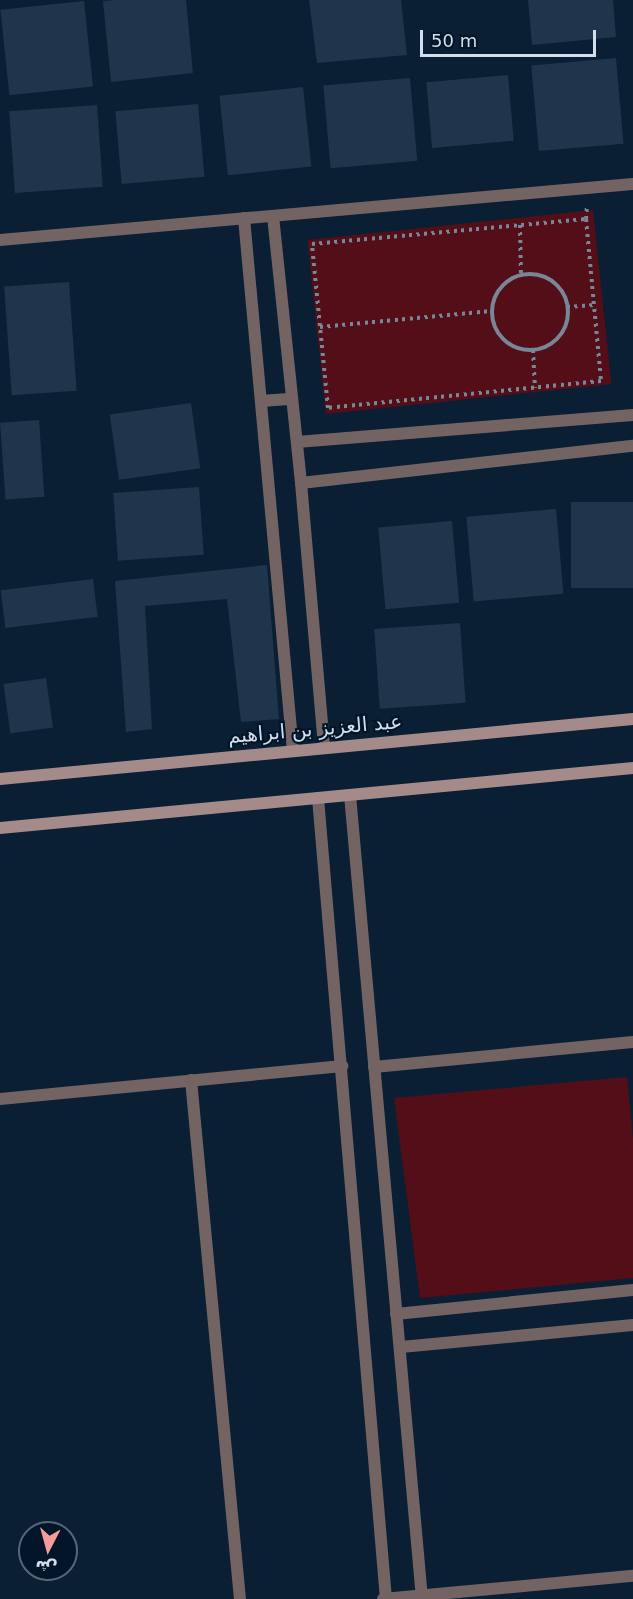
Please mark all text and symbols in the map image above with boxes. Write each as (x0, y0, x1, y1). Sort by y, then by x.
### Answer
scale bar (423, 18, 598, 56)
text: 50 m (431, 30, 477, 51)
street label: عبد العزيز بن ابراهيم (227, 709, 403, 749)
north arrow (18, 1521, 78, 1581)
text: ش (34, 1557, 58, 1578)

